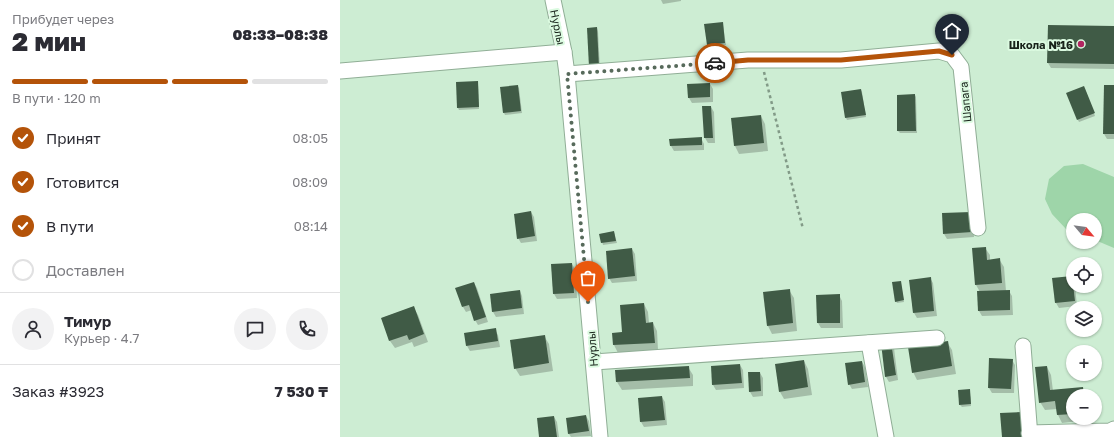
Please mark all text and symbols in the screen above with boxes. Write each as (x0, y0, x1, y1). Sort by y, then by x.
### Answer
street label: Нурлы (548, 8, 568, 46)
text: Прибудет через (12, 11, 114, 27)
pin (935, 14, 969, 55)
icon: home (941, 20, 963, 42)
text: 08:33–08:38 (232, 25, 328, 43)
text: 2 мин (12, 26, 86, 57)
place label: Школа №16 (1009, 38, 1073, 51)
marker: Школа №16 (1076, 39, 1086, 49)
courier (695, 43, 735, 83)
icon: car (704, 52, 726, 74)
street label: Шапага (956, 81, 974, 123)
text: В пути · 120 m (12, 90, 101, 106)
icon: check (12, 127, 34, 149)
text: Принят (46, 129, 101, 147)
text: 08:05 (293, 130, 328, 146)
icon: check (12, 171, 34, 193)
text: Готовится (46, 173, 119, 191)
text: 08:09 (292, 174, 328, 190)
north arrow (1066, 213, 1102, 249)
map controls (1066, 213, 1102, 425)
icon: check (12, 215, 34, 237)
text: В пути (46, 217, 94, 235)
text: 08:14 (294, 218, 328, 234)
button: locate (1066, 257, 1102, 293)
text: Доставлен (46, 261, 125, 279)
pin (571, 261, 605, 302)
icon: bag (577, 267, 599, 289)
button: layers (1066, 301, 1102, 337)
button: person (12, 308, 54, 350)
button: chat (234, 308, 276, 350)
button: phone (286, 308, 328, 350)
text: Тимур (64, 312, 111, 330)
text: Курьер · 4.7 (64, 330, 139, 346)
street label: Нурлы (584, 331, 600, 367)
button: + (1066, 345, 1102, 381)
text: Заказ #3923 (12, 382, 104, 400)
text: 7 530 ₸ (275, 382, 328, 400)
button: − (1066, 389, 1102, 425)

